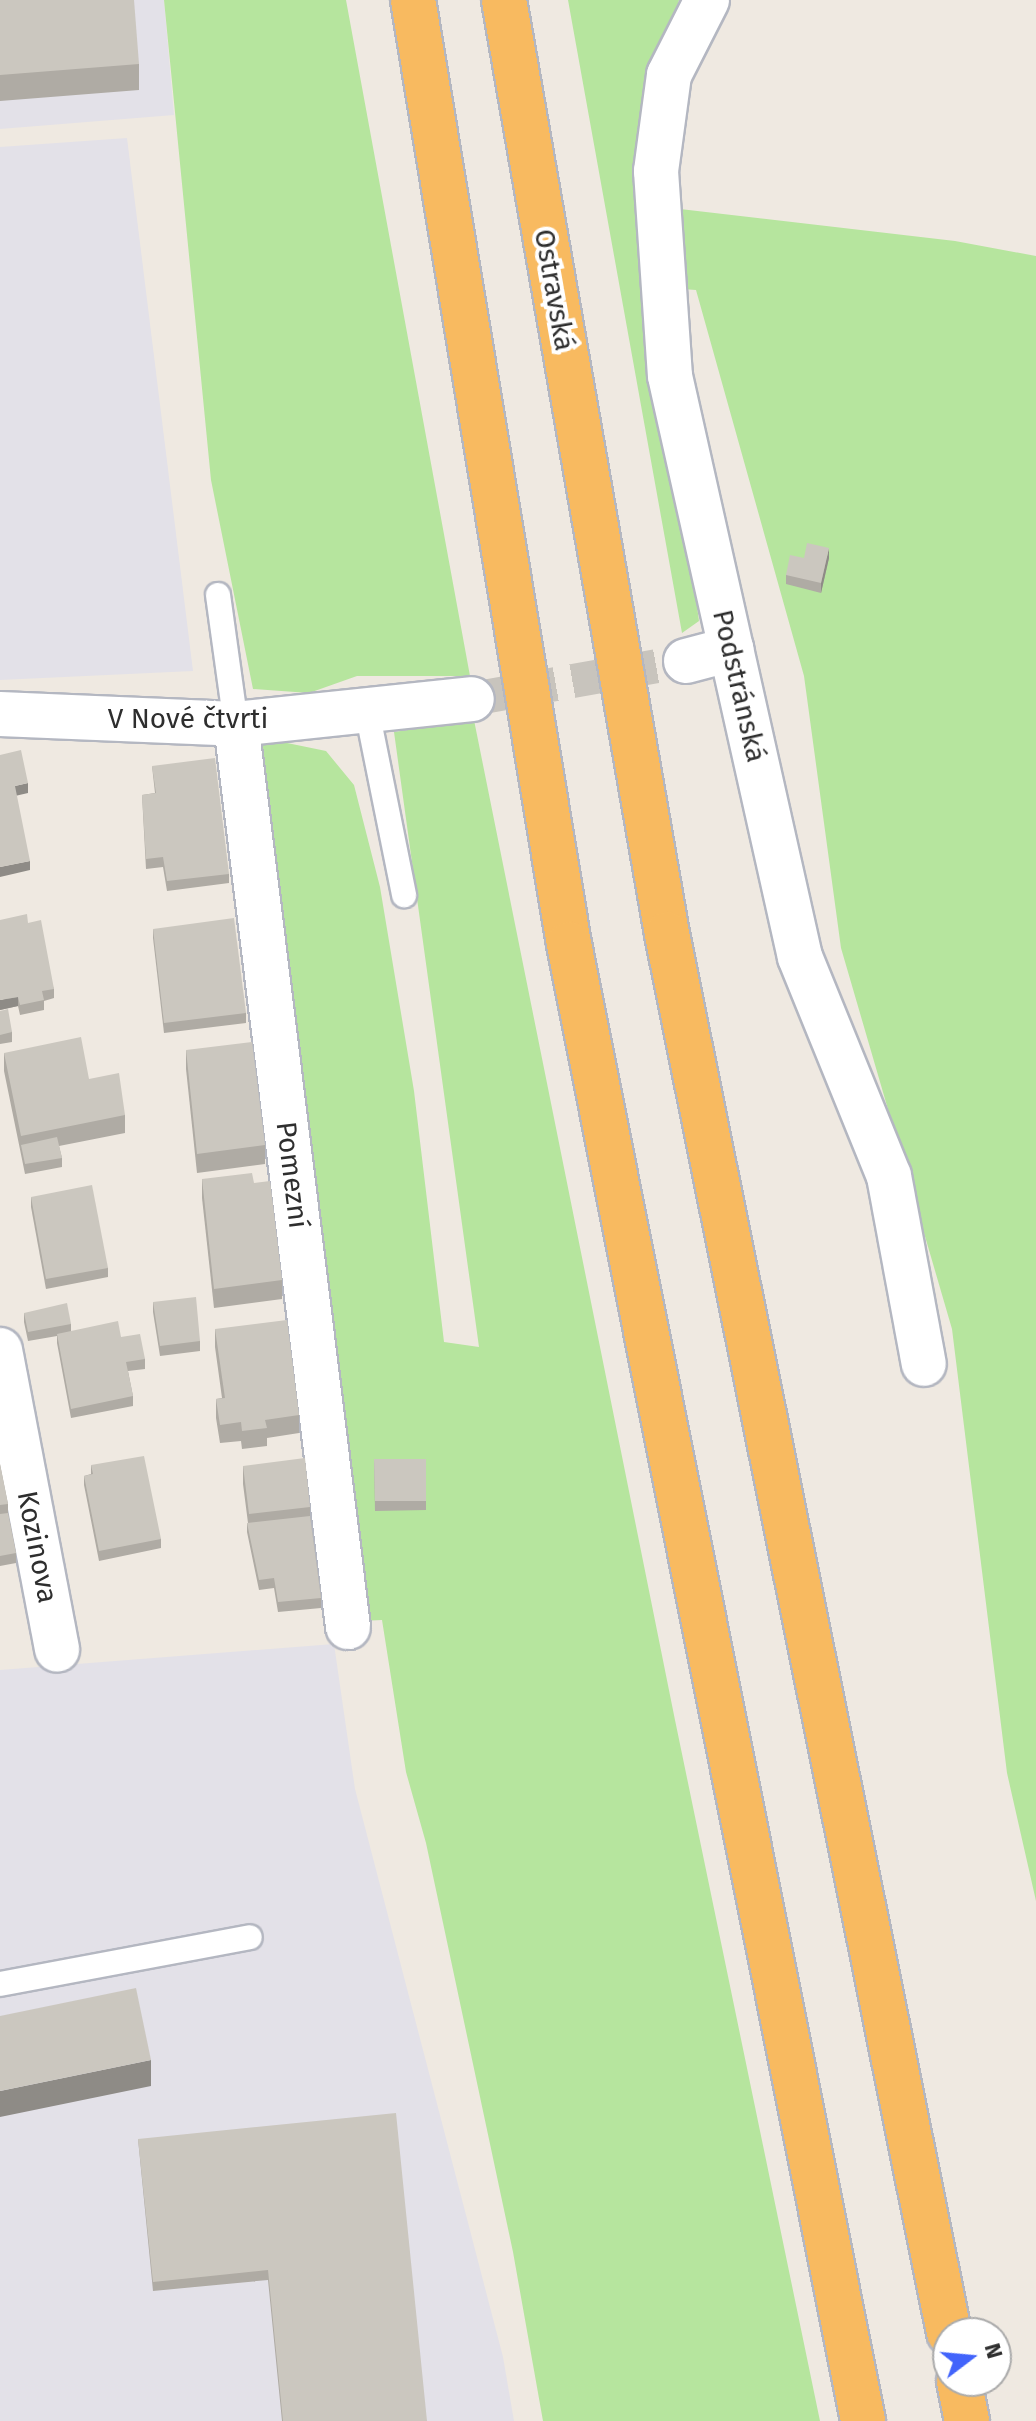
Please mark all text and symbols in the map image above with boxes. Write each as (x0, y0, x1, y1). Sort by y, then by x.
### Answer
street label: Ostravská (527, 227, 581, 353)
street label: Podstránská (705, 607, 773, 765)
street label: V Nové čtvrti (108, 702, 268, 736)
street label: Pomezní (269, 1120, 315, 1230)
street label: Kozinova (10, 1488, 64, 1606)
north arrow (932, 2317, 1012, 2397)
text: N (979, 2340, 1009, 2362)

